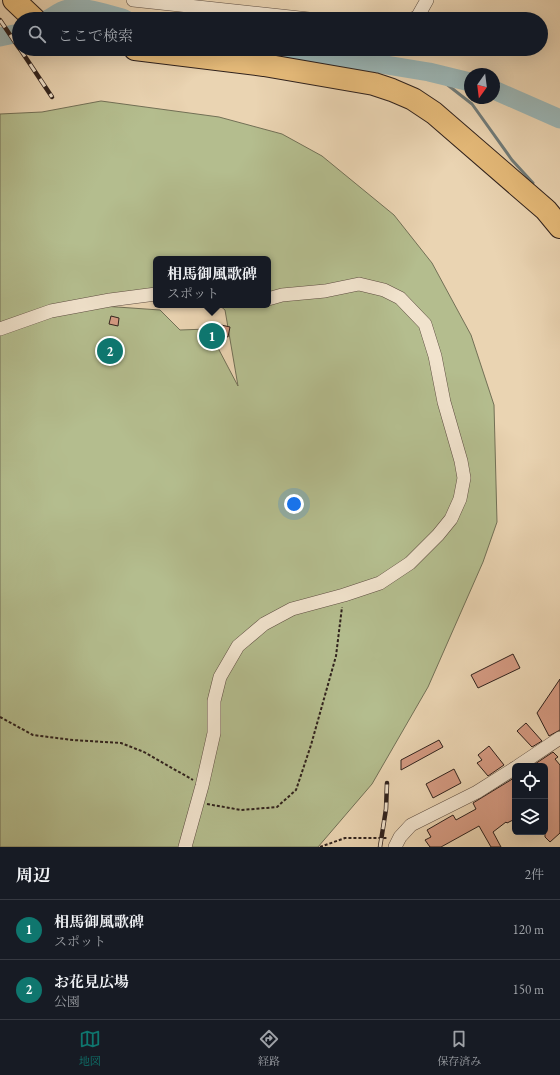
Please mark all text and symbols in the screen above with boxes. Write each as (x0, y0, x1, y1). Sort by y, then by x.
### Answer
search box (12, 12, 548, 56)
icon: search (26, 23, 48, 45)
text: ここで検索 (58, 26, 133, 45)
north arrow (464, 68, 500, 104)
popup (153, 256, 271, 308)
text: 相馬御風歌碑 (167, 264, 257, 283)
text: スポット (167, 285, 219, 302)
pin: 1 (199, 321, 225, 351)
pin: 2 (97, 336, 123, 366)
your location (284, 494, 304, 514)
map controls (512, 763, 548, 835)
button: locate (512, 763, 548, 799)
button: layers (512, 799, 548, 835)
text: 周辺 (16, 864, 50, 886)
text: 2件 (525, 866, 544, 883)
text: 相馬御風歌碑 (54, 912, 144, 931)
text: 1 (26, 921, 32, 938)
text: 120 m (513, 921, 544, 938)
text: スポット (54, 933, 106, 950)
text: お花見広場 (54, 972, 129, 991)
text: 2 (26, 981, 32, 998)
text: 150 m (513, 981, 544, 998)
text: 公園 (54, 993, 80, 1010)
tab: 地図 (79, 1028, 101, 1068)
tab: 経路 (258, 1028, 280, 1068)
tab: 保存済み (437, 1028, 481, 1068)

